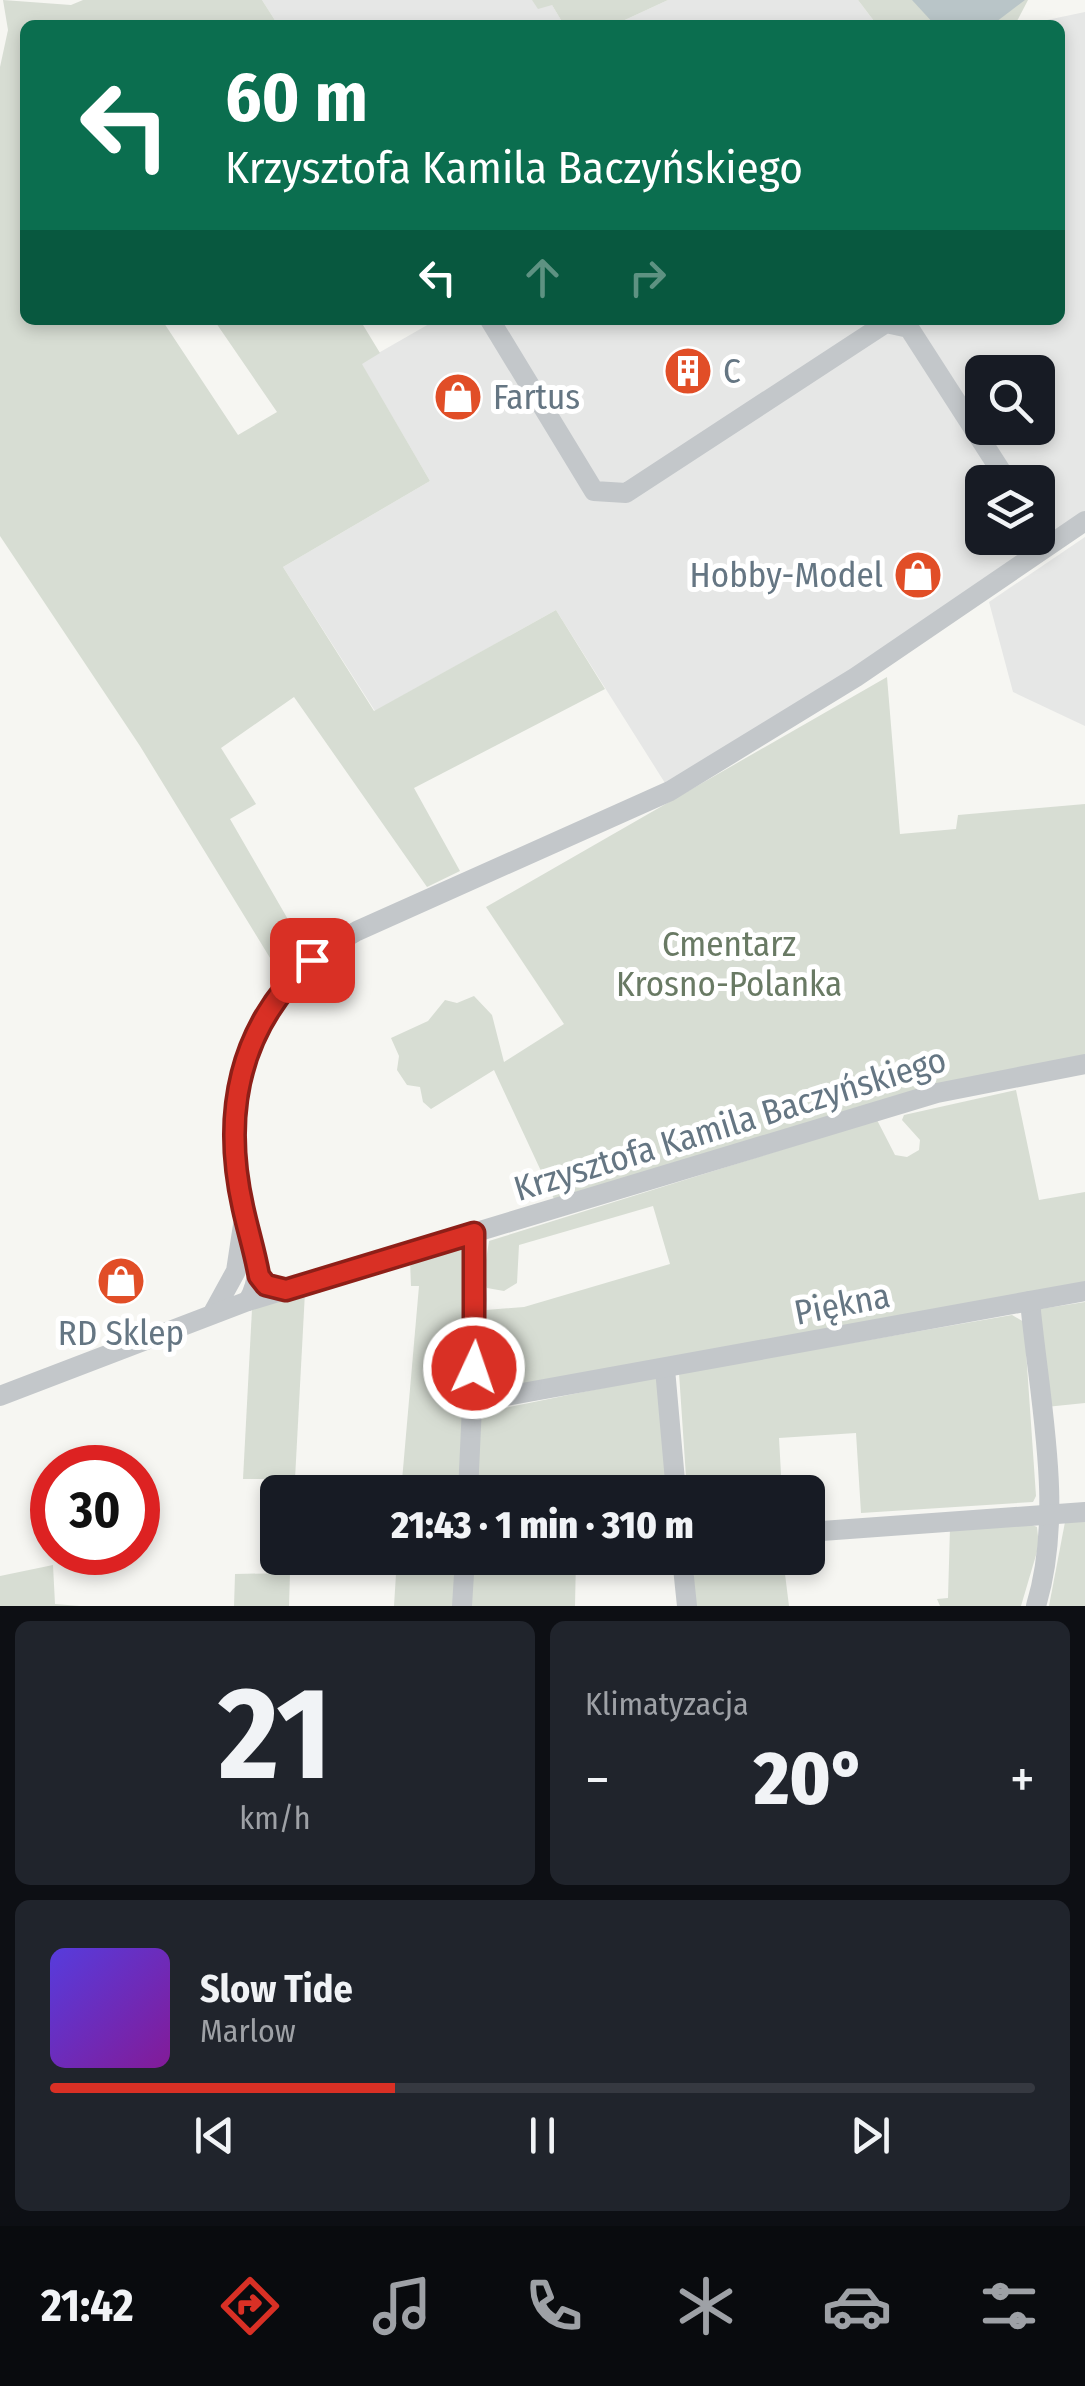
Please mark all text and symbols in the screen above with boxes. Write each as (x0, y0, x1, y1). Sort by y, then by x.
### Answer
text: 60 m (225, 56, 368, 140)
icon: left (60, 60, 190, 190)
text: Krzysztofa Kamila Baczyńskiego (225, 141, 803, 195)
icon: left (410, 250, 465, 305)
icon: ahead (515, 250, 570, 305)
icon: right (620, 250, 675, 305)
building icon: C (662, 345, 714, 397)
place label: C (723, 350, 741, 392)
map controls (965, 355, 1055, 555)
button: search (965, 355, 1055, 445)
shop icon: Fartus (432, 371, 484, 423)
place label: Fartus (493, 376, 580, 418)
button: layers (965, 465, 1055, 555)
shop icon: Hobby-Model (892, 549, 944, 601)
place label: Hobby-Model (690, 554, 883, 596)
pin (270, 918, 355, 1003)
park label: Cmentarz Krosno-Polanka (616, 923, 842, 1005)
icon: arrive (285, 933, 340, 988)
street label: Krzysztofa Kamila Baczyńskiego (509, 1038, 951, 1210)
shop icon: RD Sklep (95, 1255, 147, 1307)
street label: Piękna (791, 1274, 893, 1334)
place label: RD Sklep (58, 1312, 184, 1354)
position arrow (422, 1316, 526, 1420)
speed limit sign: 30 (30, 1445, 160, 1575)
text: 21:43 · 1 min · 310 m (391, 1502, 694, 1548)
text: 21 (219, 1656, 331, 1812)
text: Klimatyzacja (585, 1685, 749, 1723)
text: 20° (754, 1734, 866, 1824)
text: − (585, 1747, 610, 1813)
text: + (1010, 1747, 1035, 1813)
text: km/h (239, 1799, 311, 1837)
text: Slow Tide (200, 1966, 353, 2012)
text: Marlow (200, 2012, 296, 2050)
icon: previous (187, 2108, 242, 2163)
icon: pause (515, 2108, 570, 2163)
icon: next (843, 2108, 898, 2163)
icon: directions (215, 2271, 285, 2341)
icon: music (367, 2271, 437, 2341)
icon: phone (519, 2271, 589, 2341)
icon: climate (671, 2271, 741, 2341)
icon: car (822, 2271, 892, 2341)
icon: filters (974, 2271, 1044, 2341)
text: 21:42 (41, 2279, 134, 2333)

